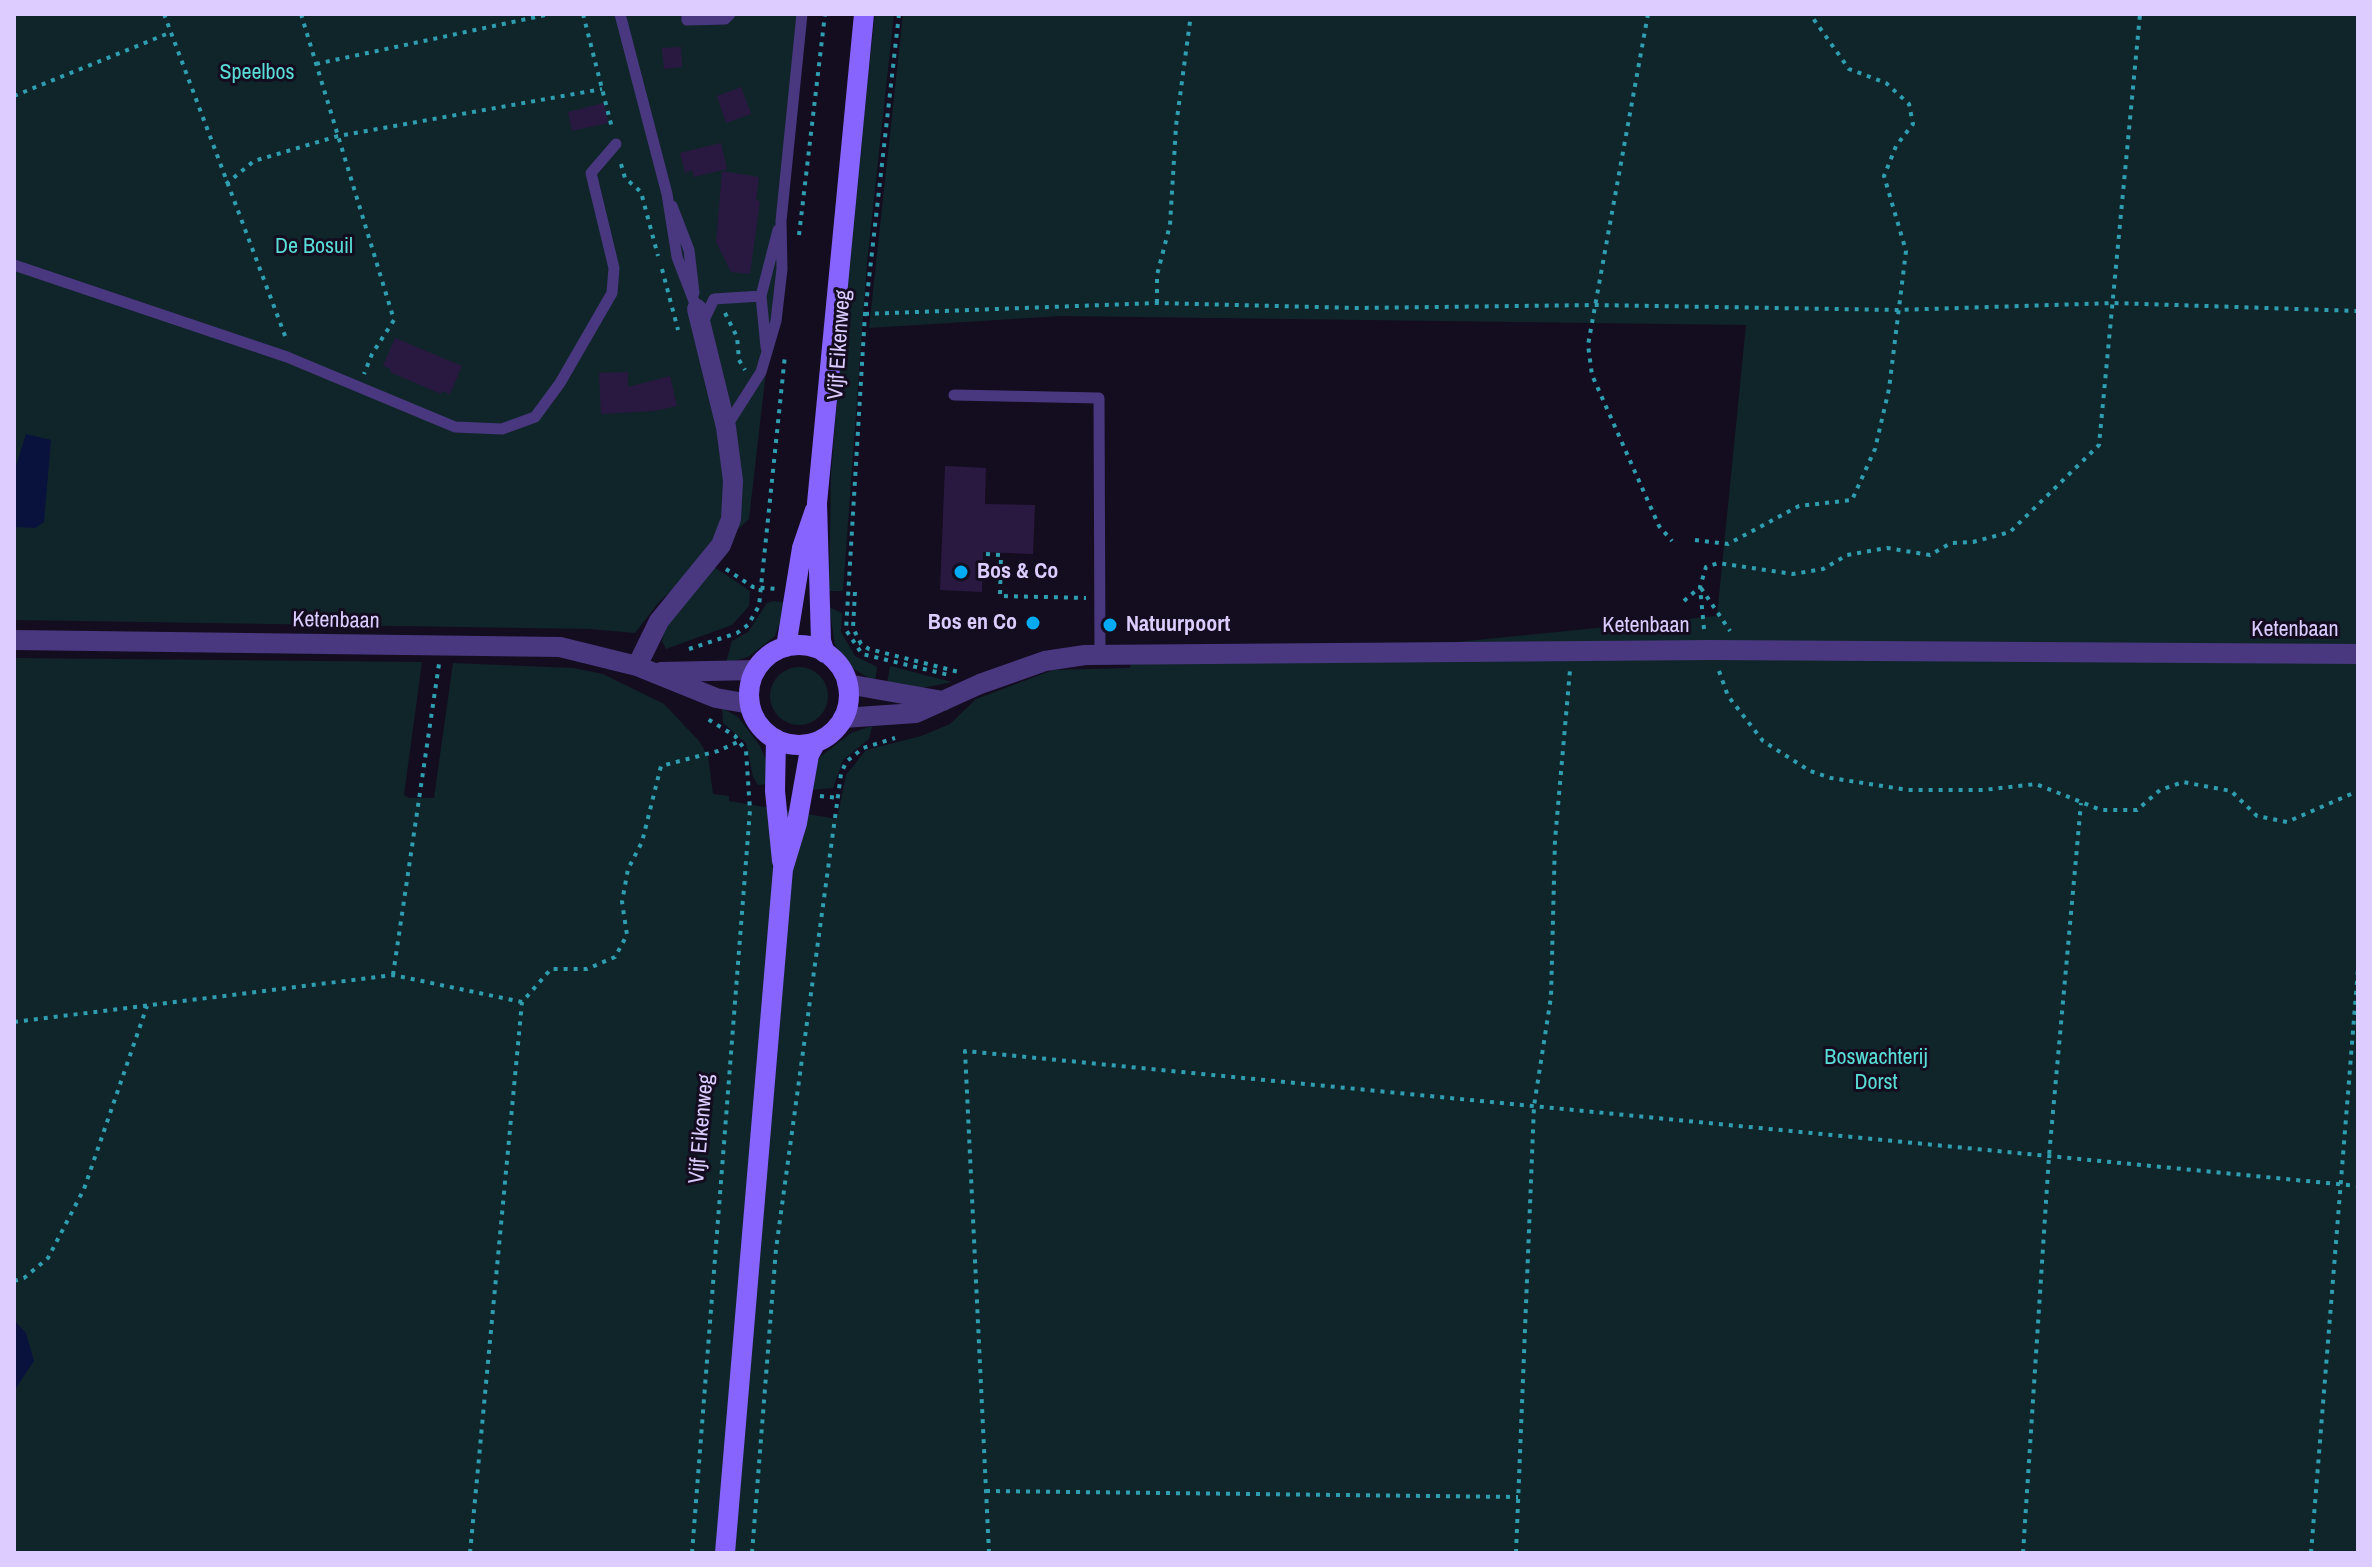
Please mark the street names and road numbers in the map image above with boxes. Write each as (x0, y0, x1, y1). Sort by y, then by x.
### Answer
street label: Vijf Eikenweg (823, 289, 857, 401)
street label: Ketenbaan (292, 607, 380, 635)
street label: Ketenbaan (1602, 613, 1690, 639)
street label: Ketenbaan (2251, 617, 2339, 643)
street label: Vijf Eikenweg (684, 1073, 720, 1185)

